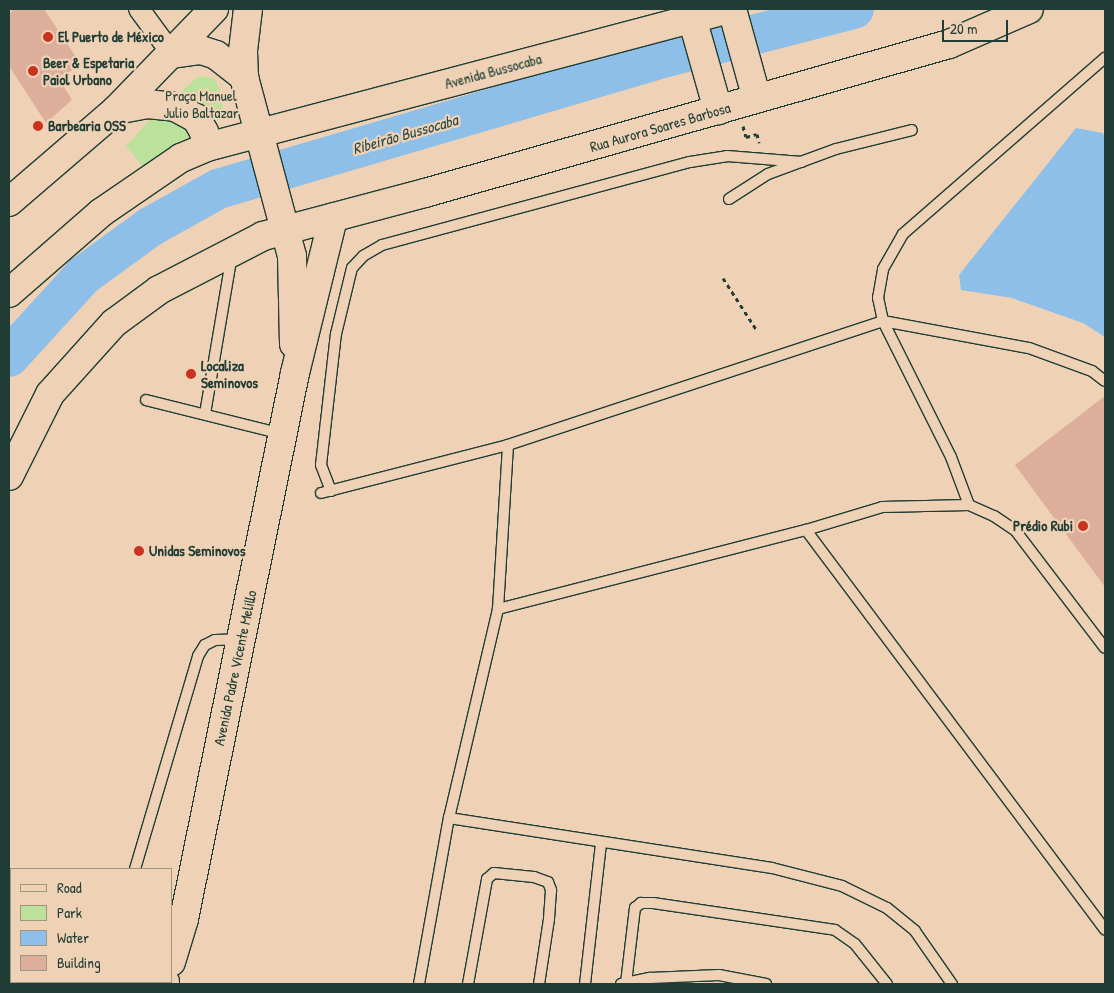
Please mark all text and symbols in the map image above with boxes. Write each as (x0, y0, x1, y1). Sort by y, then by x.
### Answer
scale bar (944, 10, 1010, 42)
text: 20 m (950, 18, 977, 39)
place label: El Puerto de México (58, 28, 164, 46)
marker: El Puerto de México (42, 31, 54, 43)
street label: Avenida Bussocaba (443, 49, 543, 93)
place label: Beer & Espetaria Paiol Urbano (43, 53, 134, 88)
marker: Beer & Espetaria Paiol Urbano (27, 65, 39, 77)
park label: Praça Manuel Julio Baltazar (164, 86, 238, 121)
street label: Rua Aurora Soares Barbosa (588, 98, 732, 156)
water label: Ribeirão Bussocaba (350, 110, 460, 158)
place label: Barbearia OSS (48, 117, 126, 135)
marker: Barbearia OSS (32, 120, 44, 132)
place label: Localiza Seminovos (201, 356, 258, 391)
marker: Localiza Seminovos (185, 368, 197, 380)
place label: Prédio Rubi (1013, 517, 1073, 535)
marker: Prédio Rubi (1077, 520, 1089, 532)
place label: Unidas Seminovos (149, 542, 245, 560)
marker: Unidas Seminovos (133, 545, 145, 557)
street label: Avenida Padre Vicente Melillo (210, 589, 260, 747)
legend (10, 868, 172, 983)
text: Road (57, 877, 82, 898)
text: Park (57, 902, 82, 923)
text: Water (57, 927, 89, 948)
text: Building (57, 952, 101, 973)

